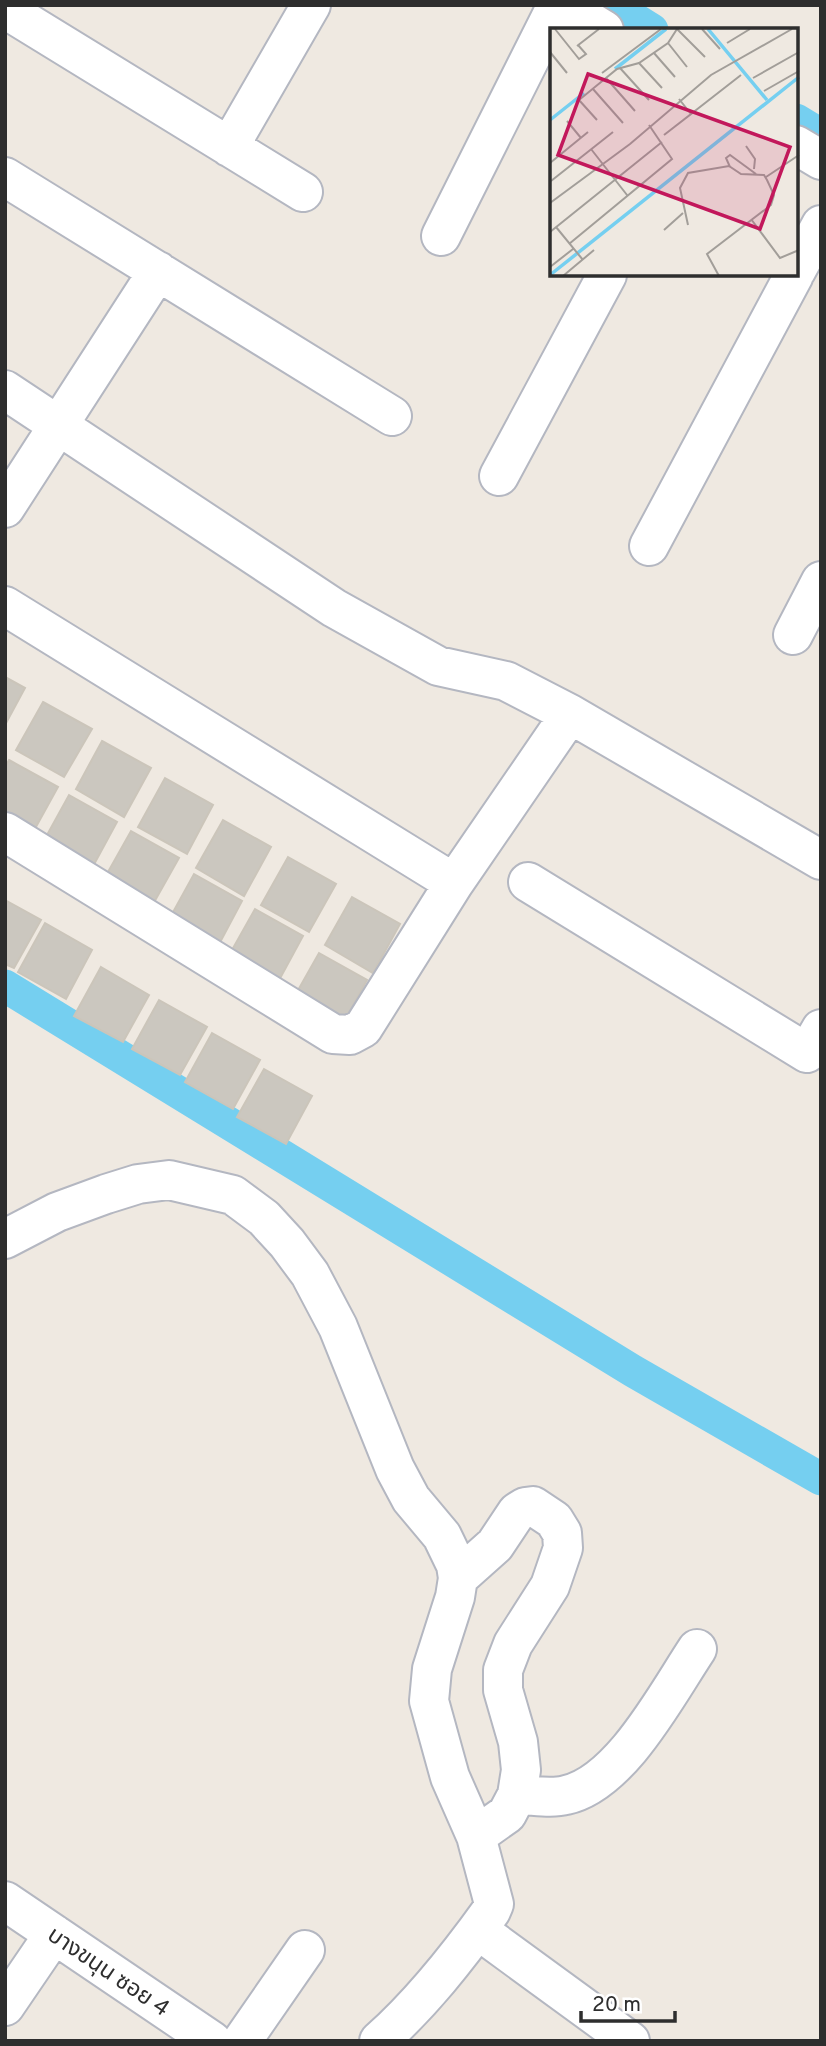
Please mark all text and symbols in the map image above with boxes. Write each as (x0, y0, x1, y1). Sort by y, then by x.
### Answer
inset map (550, 28, 798, 276)
street label: บางขนุน ซอย 4 (41, 1922, 174, 2025)
scale bar (581, 1980, 676, 2024)
text: 20 m (592, 1992, 641, 2019)

